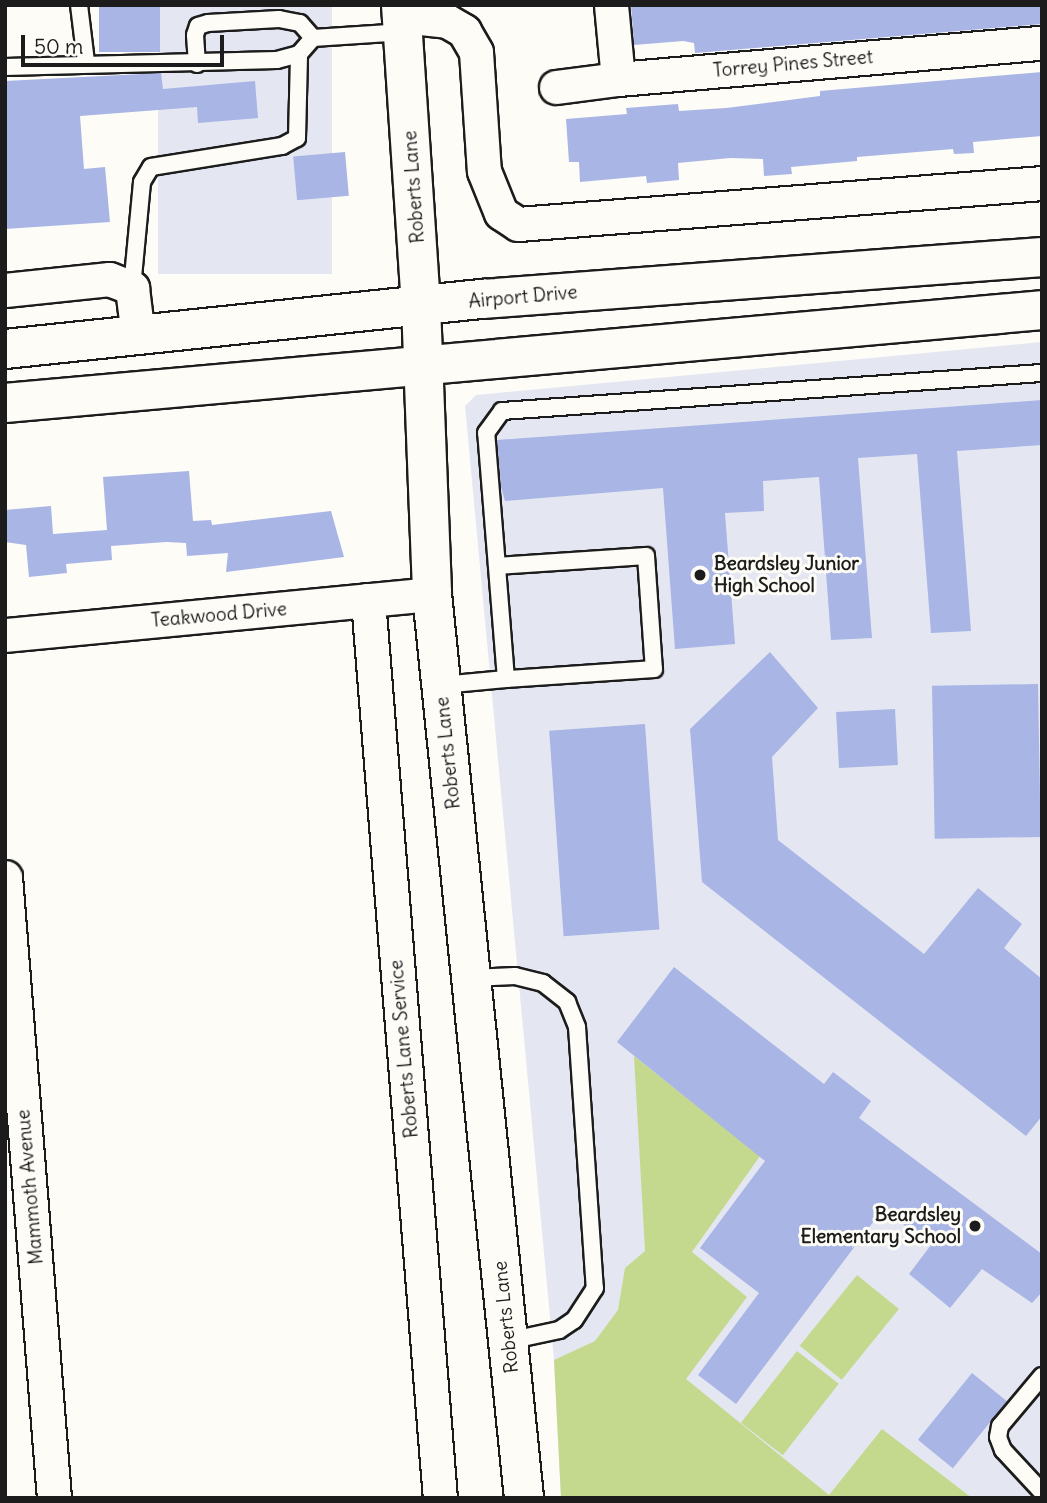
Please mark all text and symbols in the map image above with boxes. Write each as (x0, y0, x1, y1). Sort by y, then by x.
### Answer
scale bar (24, 21, 228, 65)
text: 50 m (34, 33, 83, 60)
street label: Torrey Pines Street (712, 46, 874, 82)
street label: Roberts Lane (399, 130, 429, 244)
street label: Airport Drive (468, 281, 578, 313)
place label: Beardsley Junior High School (714, 553, 859, 597)
marker: Beardsley Junior High School (692, 567, 708, 583)
street label: Teakwood Drive (150, 598, 288, 632)
street label: Roberts Lane (431, 696, 465, 810)
street label: Roberts Lane Service (385, 959, 423, 1139)
street label: Mammoth Avenue (12, 1109, 48, 1265)
place label: Beardsley Elementary School (800, 1204, 961, 1248)
marker: Beardsley Elementary School (967, 1218, 983, 1234)
street label: Roberts Lane (489, 1260, 523, 1374)

